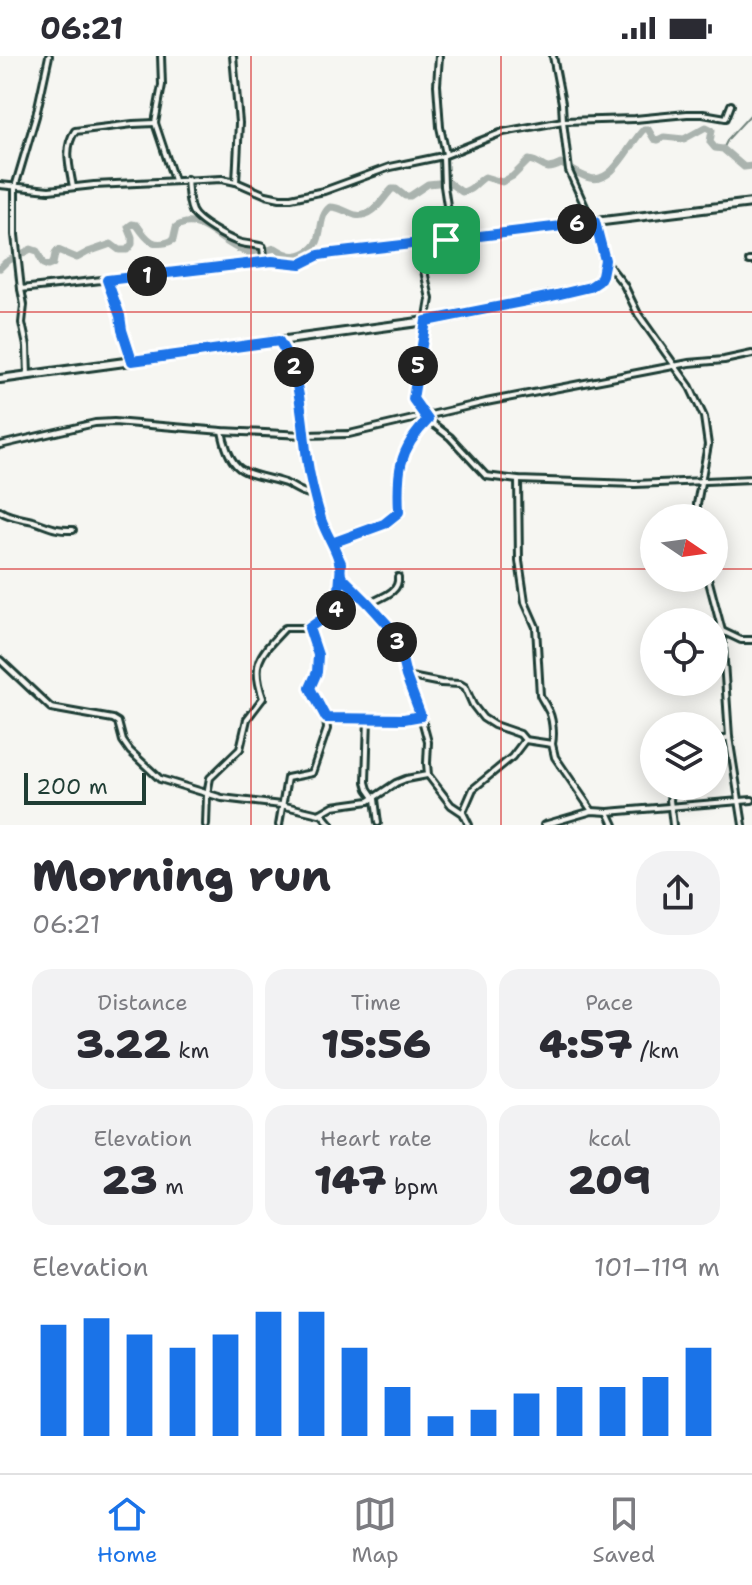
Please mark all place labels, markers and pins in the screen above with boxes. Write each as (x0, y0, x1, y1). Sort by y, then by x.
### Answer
pin: 6 (557, 204, 597, 244)
pin (412, 206, 480, 274)
pin: 1 (127, 256, 167, 296)
pin: 5 (398, 346, 438, 386)
pin: 2 (274, 347, 314, 387)
pin: 4 (316, 590, 356, 630)
pin: 3 (377, 622, 417, 662)

